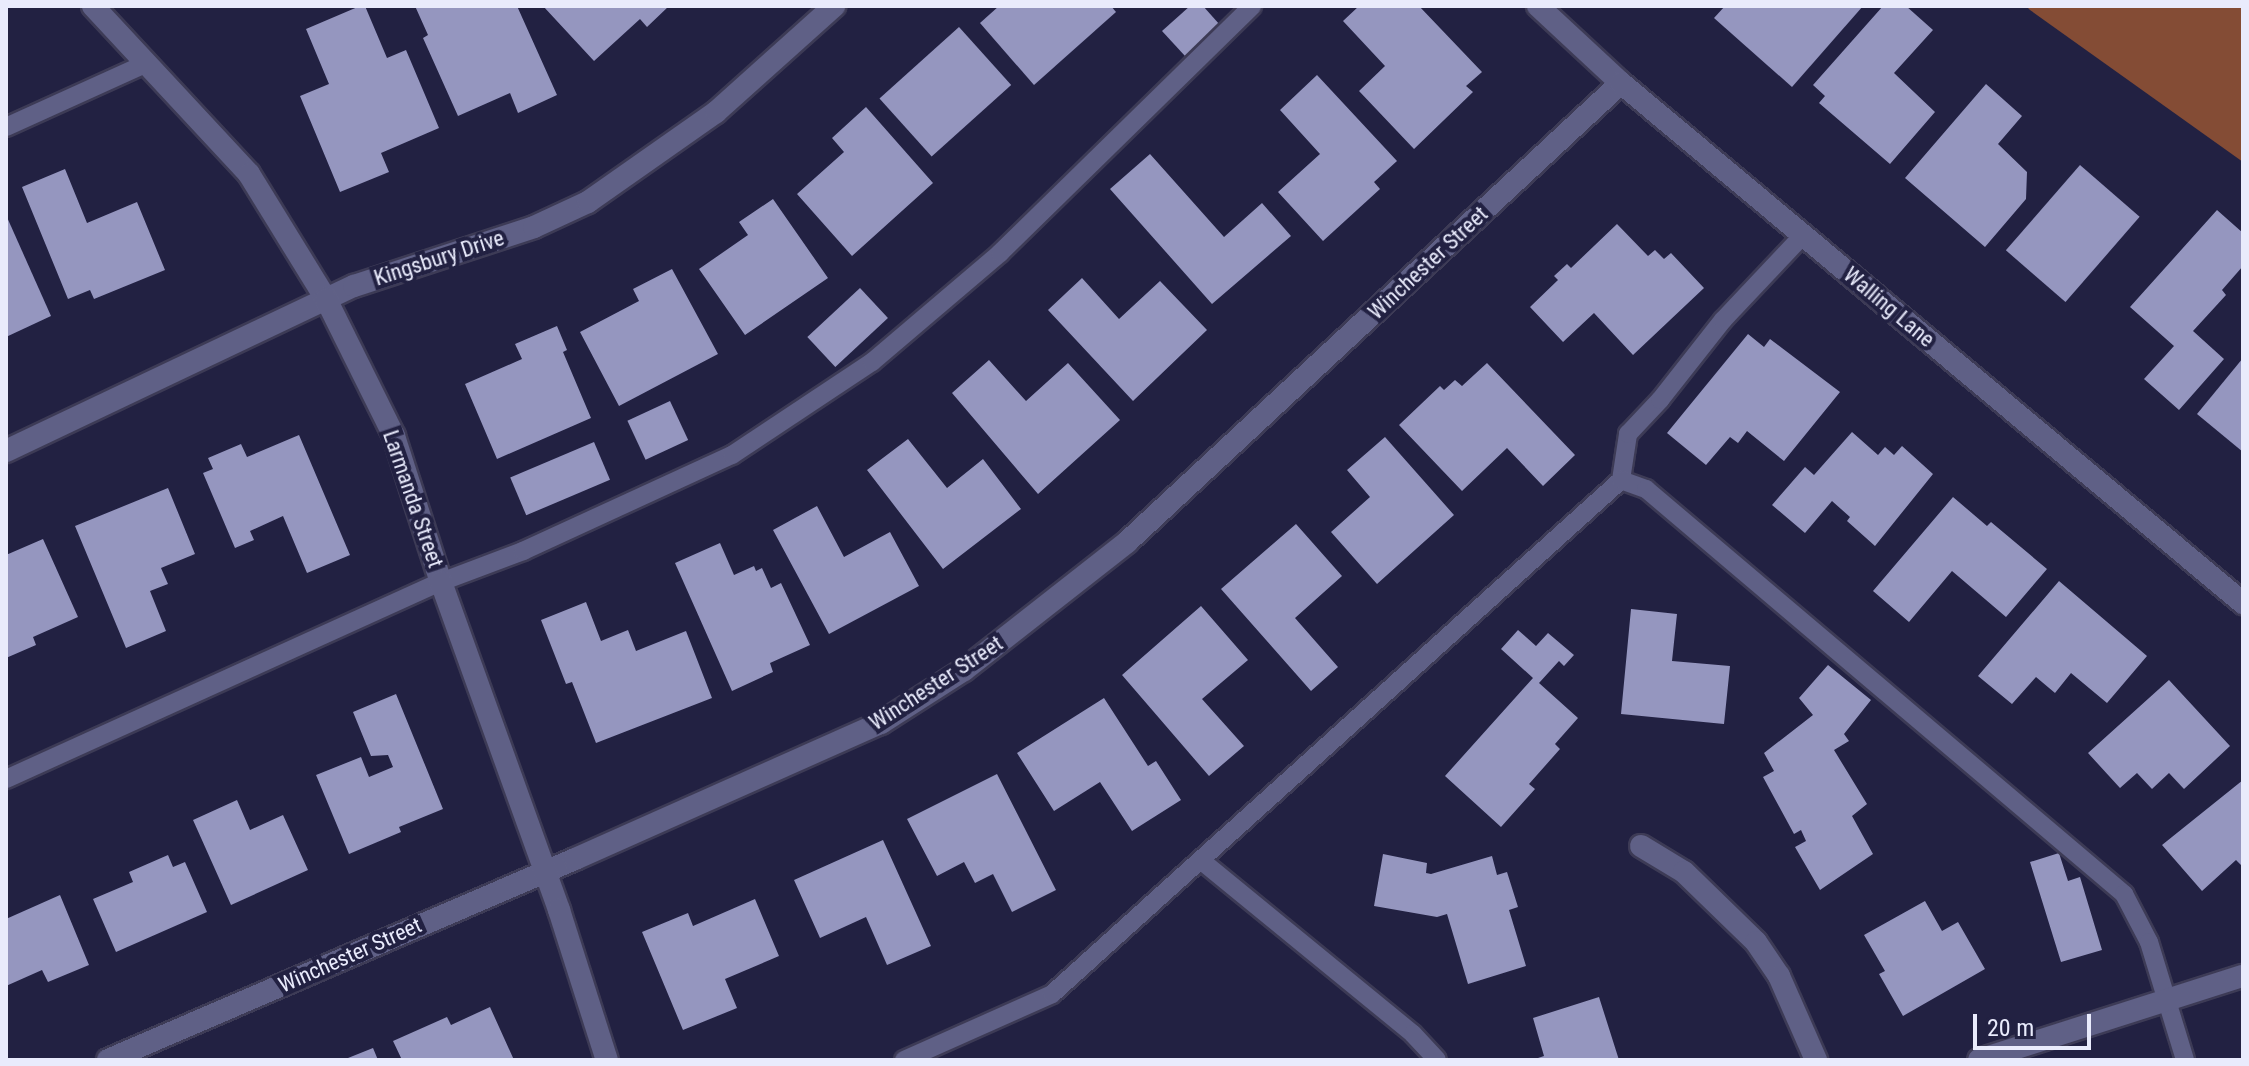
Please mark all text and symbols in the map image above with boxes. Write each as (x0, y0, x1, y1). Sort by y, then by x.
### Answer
street label: Winchester Street (1363, 201, 1493, 325)
street label: Kingsbury Drive (371, 225, 507, 291)
street label: Walling Lane (1838, 261, 1940, 353)
street label: Larmanda Street (377, 427, 449, 571)
street label: Winchester Street (864, 630, 1008, 736)
street label: Winchester Street (274, 912, 426, 998)
scale bar (1977, 998, 2095, 1048)
text: 20 m (1987, 1014, 2034, 1042)

